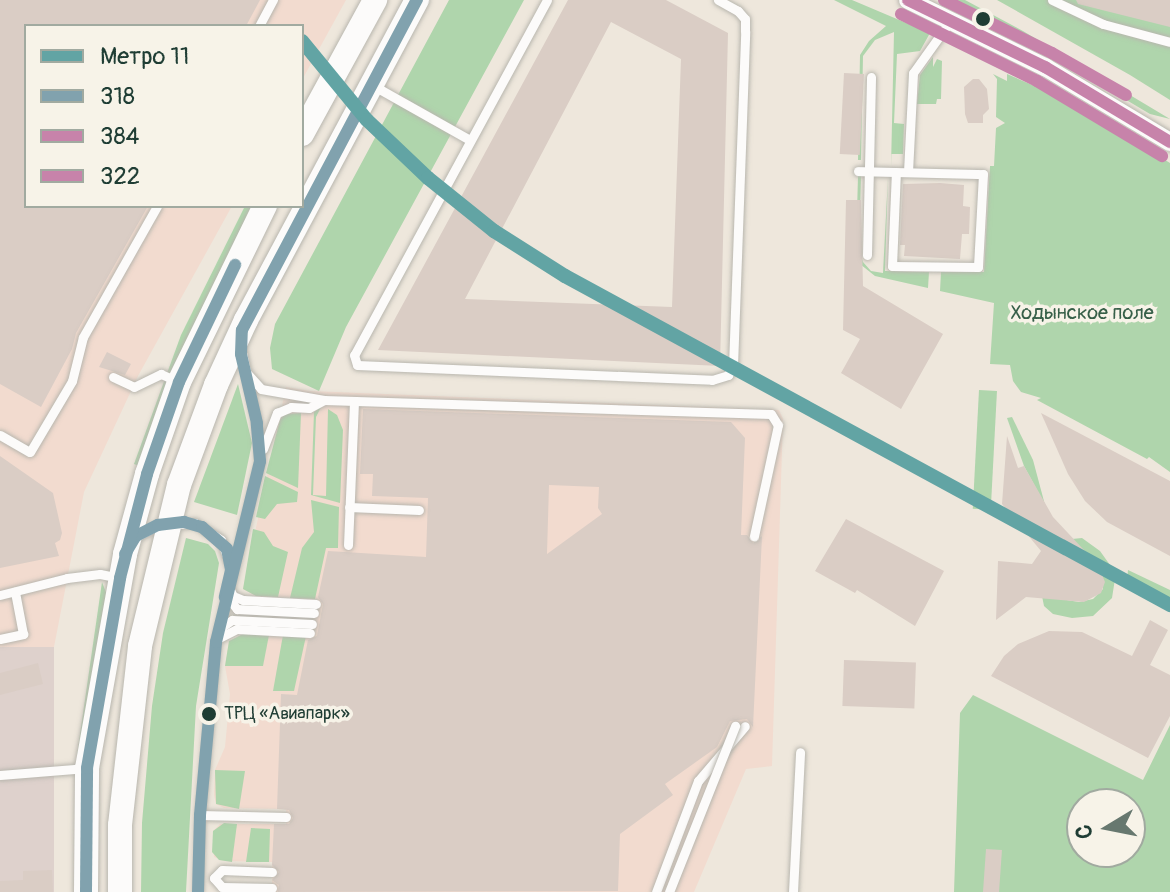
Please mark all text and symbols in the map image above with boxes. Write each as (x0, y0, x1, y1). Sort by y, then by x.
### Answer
unlabelled marker (975, 11, 991, 27)
legend (24, 24, 304, 208)
text: Метро 11 (100, 42, 189, 71)
text: 318 (100, 82, 135, 111)
text: 384 (100, 122, 139, 151)
text: 322 (100, 162, 140, 191)
park label: Ходынское поле (1010, 300, 1154, 324)
place label: ТРЦ «Авиапарк» (224, 703, 350, 725)
marker: ТРЦ «Авиапарк» (201, 706, 217, 722)
north arrow (1066, 788, 1146, 868)
text: С (1069, 823, 1099, 841)

